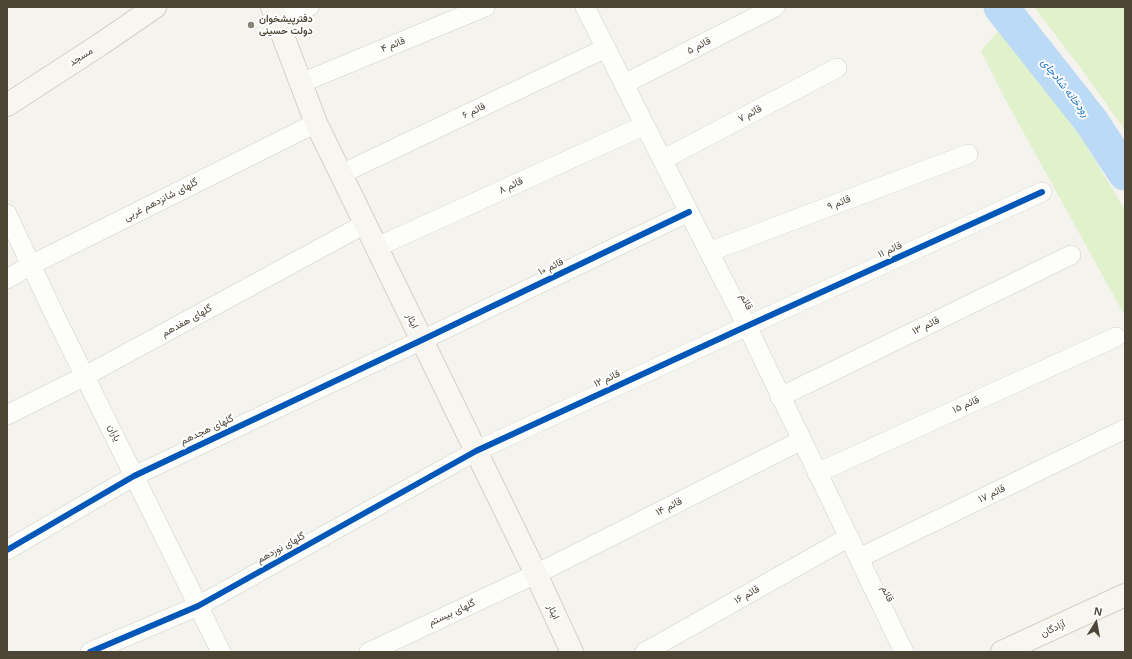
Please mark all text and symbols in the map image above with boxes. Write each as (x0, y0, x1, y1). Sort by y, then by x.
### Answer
place label: دفترپیشخوان دولت حسینی (259, 13, 313, 36)
marker: دفترپیشخوان دولت حسینی (246, 20, 256, 30)
street label: قائم ۴ (379, 35, 407, 55)
street label: قائم ۵ (685, 35, 713, 57)
street label: مسجد (67, 45, 95, 69)
water label: رودخانه شادچای (1038, 56, 1092, 120)
street label: قائم ۶ (460, 100, 488, 122)
street label: قائم ۷ (736, 103, 764, 125)
street label: قائم ۸ (497, 175, 525, 197)
street label: گلهای شانزدهم غربی (122, 176, 200, 224)
street label: قائم ۹ (826, 193, 852, 213)
street label: قائم ۱۱ (876, 239, 904, 261)
street label: قائم ۱۰ (536, 256, 566, 278)
street label: قائم (737, 292, 755, 312)
street label: گلهای هفدهم (160, 302, 214, 340)
street label: ایثار (403, 311, 421, 331)
street label: قائم ۱۳ (910, 314, 942, 338)
street label: قائم ۱۲ (592, 368, 622, 390)
street label: قائم ۱۵ (951, 394, 981, 416)
street label: گلهای هجدهم (178, 412, 236, 448)
street label: یاران (105, 422, 123, 444)
street label: قائم ۱۷ (977, 482, 1007, 506)
street label: قائم ۱۴ (654, 495, 684, 519)
street label: گلهای نوزدهم (255, 530, 307, 566)
street label: قائم ۱۶ (732, 583, 762, 607)
street label: قائم (878, 584, 896, 604)
street label: گلهای بیستم (427, 597, 477, 629)
street label: ایثار (544, 603, 562, 621)
north arrow (1076, 603, 1116, 643)
text: N (1093, 605, 1103, 618)
street label: آزادگان (1039, 618, 1067, 640)

